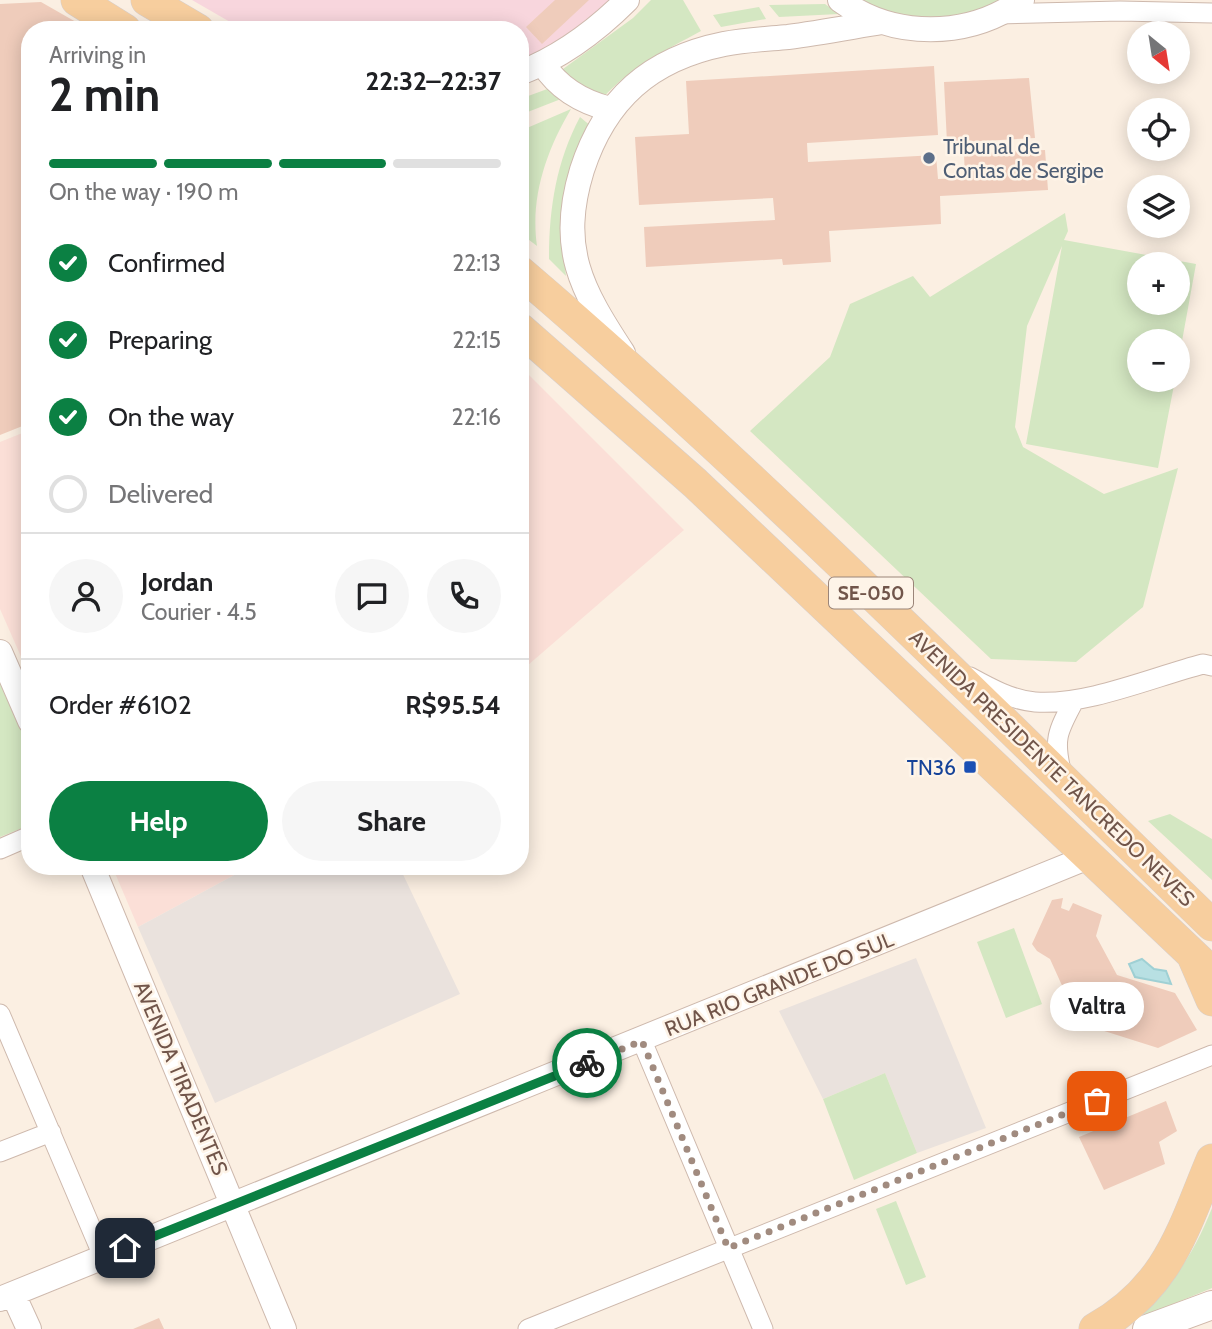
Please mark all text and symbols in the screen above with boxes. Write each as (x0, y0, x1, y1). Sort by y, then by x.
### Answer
north arrow (1127, 21, 1190, 84)
map controls (1127, 21, 1190, 392)
text: Arriving in (49, 41, 146, 69)
text: 22:32–22:37 (366, 65, 501, 97)
text: 2 min (49, 67, 160, 123)
button: locate (1127, 98, 1190, 161)
place label: Tribunal de Contas de Sergipe (943, 134, 1104, 183)
marker: Tribunal de Contas de Sergipe (921, 150, 937, 166)
button: layers (1127, 175, 1190, 238)
text: On the way · 190 m (49, 178, 238, 206)
icon: check (49, 244, 87, 282)
text: Confirmed (108, 247, 225, 279)
text: 22:13 (452, 249, 501, 277)
button: + (1127, 252, 1190, 315)
icon: check (49, 321, 87, 359)
text: Preparing (108, 324, 212, 356)
text: 22:15 (452, 326, 501, 354)
button: − (1127, 329, 1190, 392)
icon: check (49, 398, 87, 436)
text: On the way (108, 401, 234, 433)
text: 22:16 (452, 403, 501, 431)
text: Delivered (108, 478, 213, 510)
button: person (49, 559, 123, 633)
button: chat (335, 559, 409, 633)
button: phone (427, 559, 501, 633)
text: Jordan (141, 566, 213, 598)
road number: SE-050 (829, 578, 913, 608)
text: Courier · 4.5 (141, 598, 257, 626)
street label: AVENIDA PRESIDENTE TANCREDO NEVES (904, 625, 1200, 911)
text: Order #6102 (49, 689, 192, 721)
text: R$95.54 (405, 689, 501, 721)
place label: TN36 (907, 755, 956, 780)
marker: TN36 (962, 759, 978, 775)
button: Help (49, 781, 268, 861)
button: Share (282, 781, 501, 861)
street label: RUA RIO GRANDE DO SUL (661, 926, 897, 1041)
street label: AVENIDA TIRADENTES (129, 977, 233, 1179)
callout: Valtra (1050, 982, 1144, 1031)
text: Valtra (1068, 992, 1126, 1020)
courier (552, 1028, 622, 1098)
icon: bike (568, 1044, 606, 1082)
pin (1067, 1071, 1127, 1131)
icon: bag (1078, 1082, 1116, 1120)
pin (95, 1218, 155, 1278)
icon: home (106, 1229, 144, 1267)

